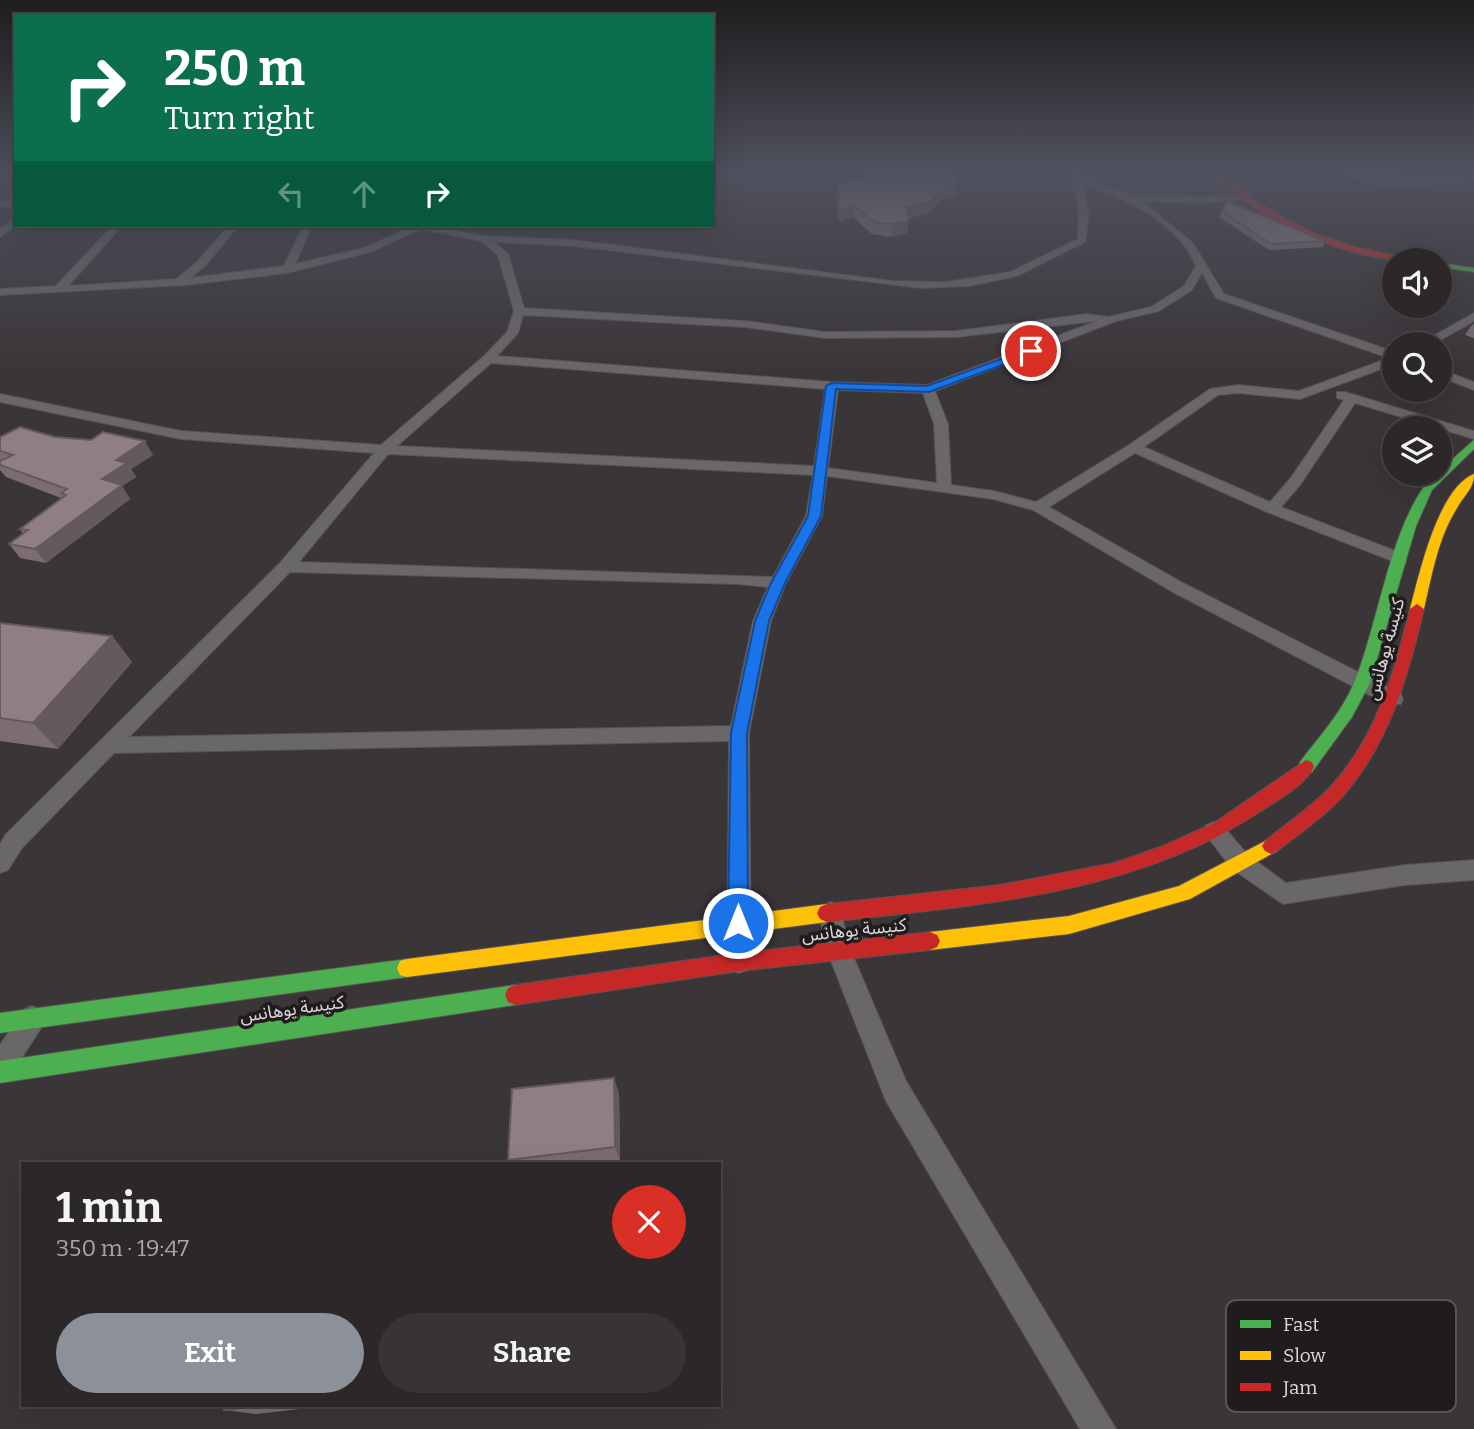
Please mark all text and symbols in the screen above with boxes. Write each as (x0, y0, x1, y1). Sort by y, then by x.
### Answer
text: 250 m (164, 39, 305, 98)
icon: right (49, 42, 140, 133)
text: Turn right (164, 99, 315, 137)
icon: left (272, 175, 310, 213)
icon: ahead (345, 175, 383, 213)
icon: right (418, 175, 456, 213)
map controls (1382, 248, 1452, 486)
button: sound (1382, 248, 1452, 318)
pin (1001, 321, 1061, 381)
icon: arrive (1012, 332, 1050, 370)
button: search (1382, 332, 1452, 402)
button: layers (1382, 416, 1452, 486)
street label: كنيسة يوهانس (1361, 595, 1409, 703)
position arrow (701, 886, 775, 960)
street label: كنيسة يوهانس (801, 914, 908, 946)
street label: كنيسة يوهانس (238, 991, 346, 1027)
text: 1 min (56, 1183, 162, 1233)
button: close (612, 1185, 686, 1259)
text: 350 m · 19:47 (56, 1234, 189, 1262)
legend (1226, 1300, 1456, 1412)
button: Exit (56, 1313, 364, 1393)
button: Share (378, 1313, 686, 1393)
text: Fast (1283, 1313, 1320, 1336)
text: Slow (1283, 1344, 1326, 1367)
text: Jam (1282, 1376, 1317, 1399)

